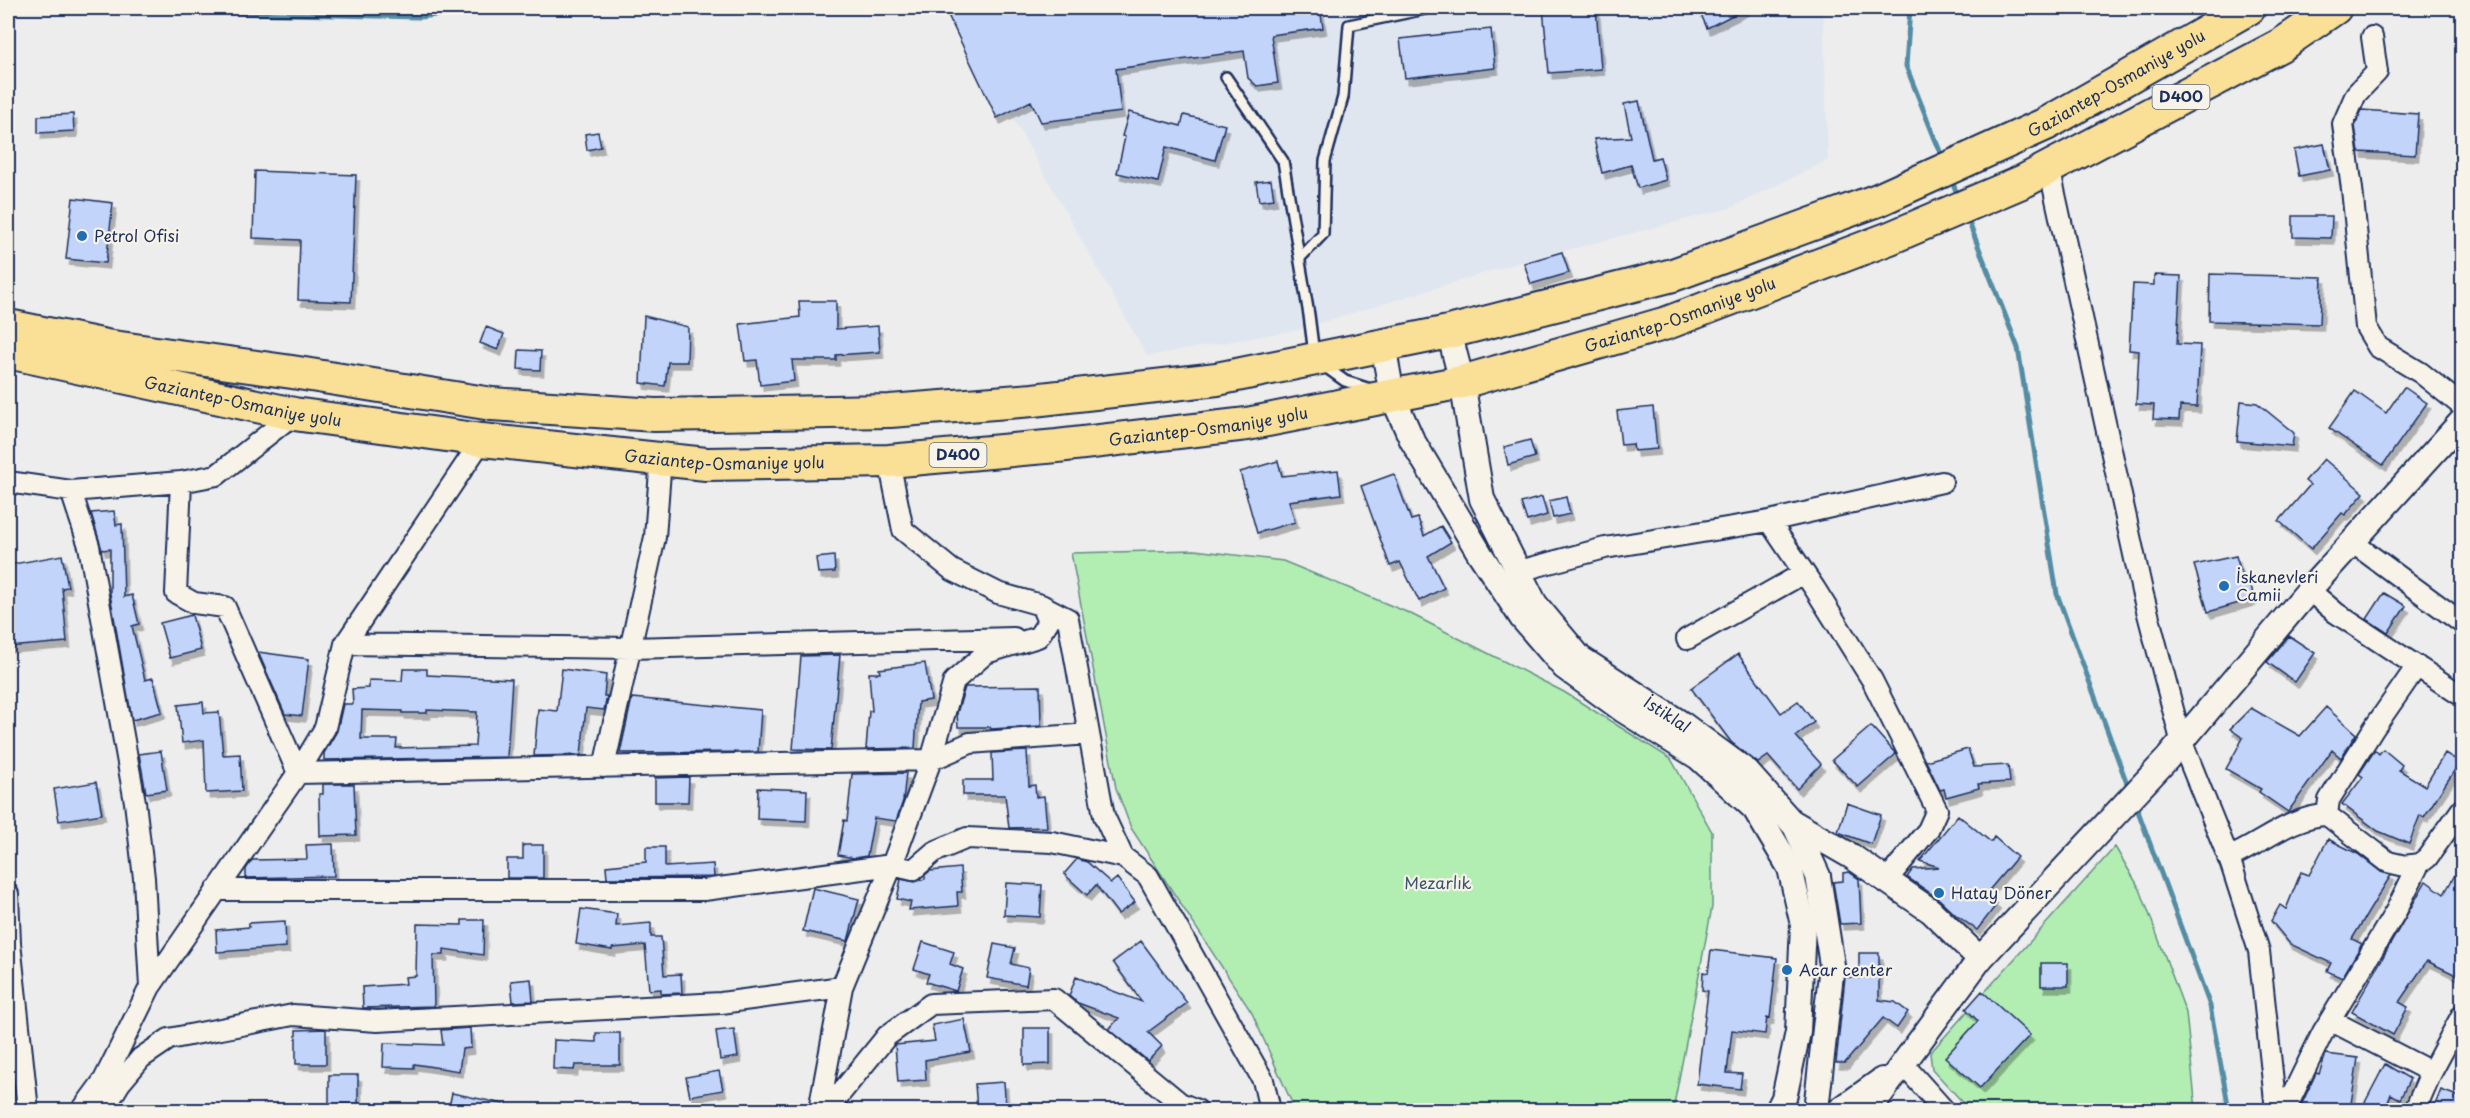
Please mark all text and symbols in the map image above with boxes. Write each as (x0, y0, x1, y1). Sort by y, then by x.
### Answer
street label: Gaziantep-Osmaniye yolu (2023, 23, 2209, 142)
road number: D400 (2152, 85, 2210, 109)
place label: Petrol Ofisi (94, 223, 179, 247)
marker: Petrol Ofisi (75, 229, 89, 243)
street label: Gaziantep-Osmaniye yolu (1581, 270, 1779, 357)
street label: Gaziantep-Osmaniye yolu (142, 369, 343, 431)
street label: Gaziantep-Osmaniye yolu (1107, 399, 1310, 451)
street label: Gaziantep-Osmaniye yolu (623, 442, 825, 475)
road number: D400 (930, 443, 986, 467)
place label: İskanevleri Camii (2236, 564, 2318, 606)
marker: İskanevleri Camii (2217, 579, 2231, 593)
street label: İstiklal (1640, 690, 1696, 737)
park label: Mezarlık (1404, 870, 1472, 894)
place label: Hatay Döner (1951, 880, 2052, 904)
marker: Hatay Döner (1932, 886, 1946, 900)
place label: Acar center (1799, 957, 1893, 981)
marker: Acar center (1780, 963, 1794, 977)

